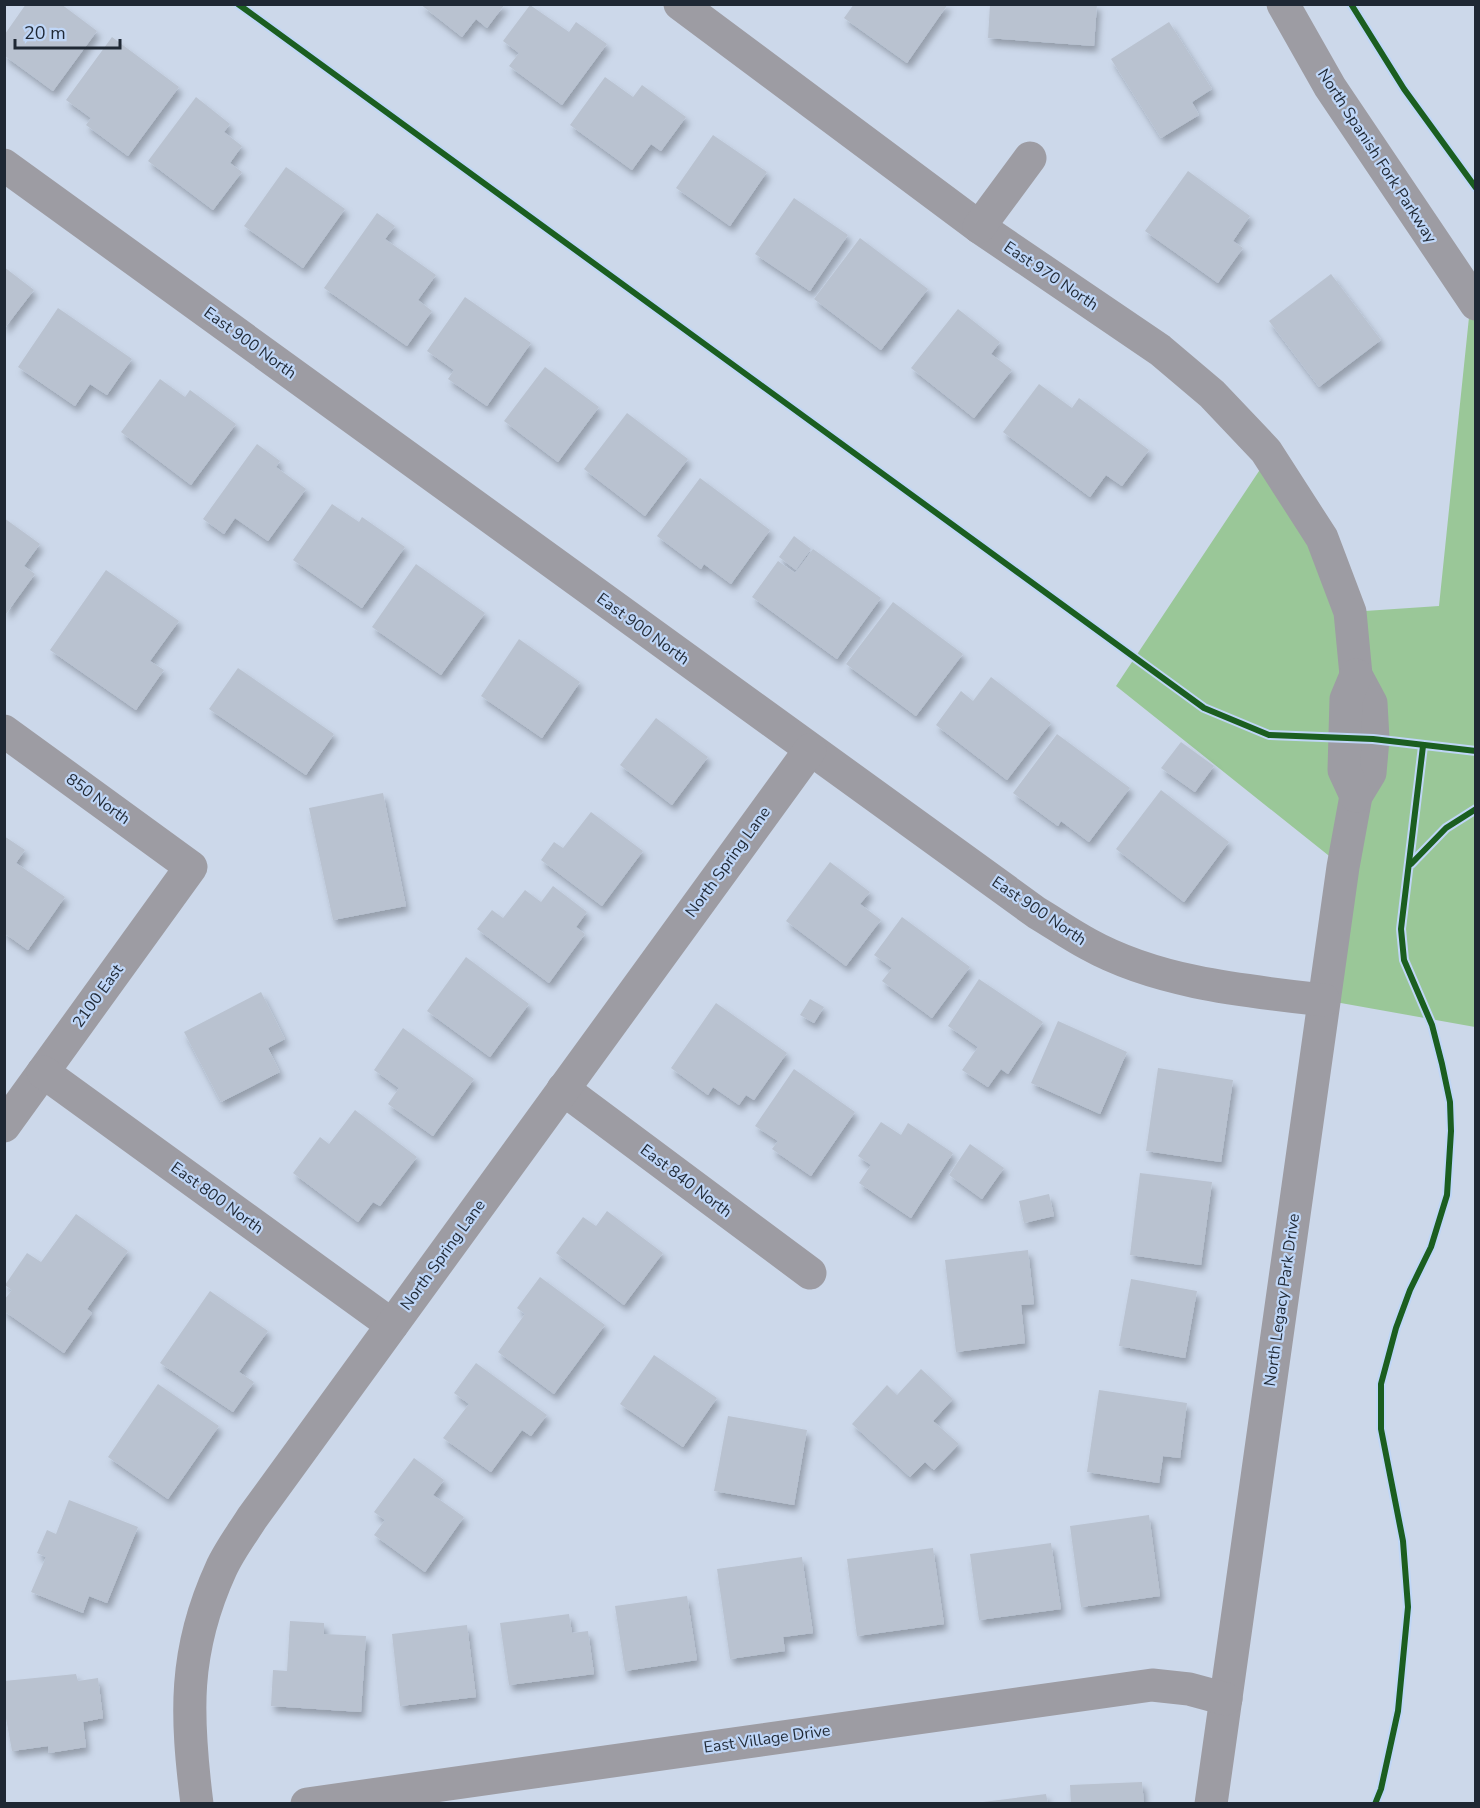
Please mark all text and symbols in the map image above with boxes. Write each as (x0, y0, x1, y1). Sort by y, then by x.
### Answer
scale bar (15, 12, 120, 50)
text: 20 m (24, 21, 66, 45)
street label: North Spanish Fork Parkway (1312, 65, 1442, 248)
street label: East 970 North (999, 236, 1103, 316)
street label: East 900 North (199, 302, 301, 384)
street label: East 900 North (592, 588, 694, 670)
street label: 850 North (61, 768, 135, 830)
street label: North Spring Lane (680, 802, 776, 922)
street label: East 900 North (987, 871, 1091, 951)
street label: 2100 East (68, 960, 129, 1032)
street label: East 840 North (636, 1139, 736, 1223)
street label: East 800 North (166, 1157, 268, 1239)
street label: North Spring Lane (395, 1195, 491, 1315)
street label: North Legacy Park Drive (1259, 1212, 1305, 1388)
street label: East Village Drive (702, 1719, 832, 1759)

